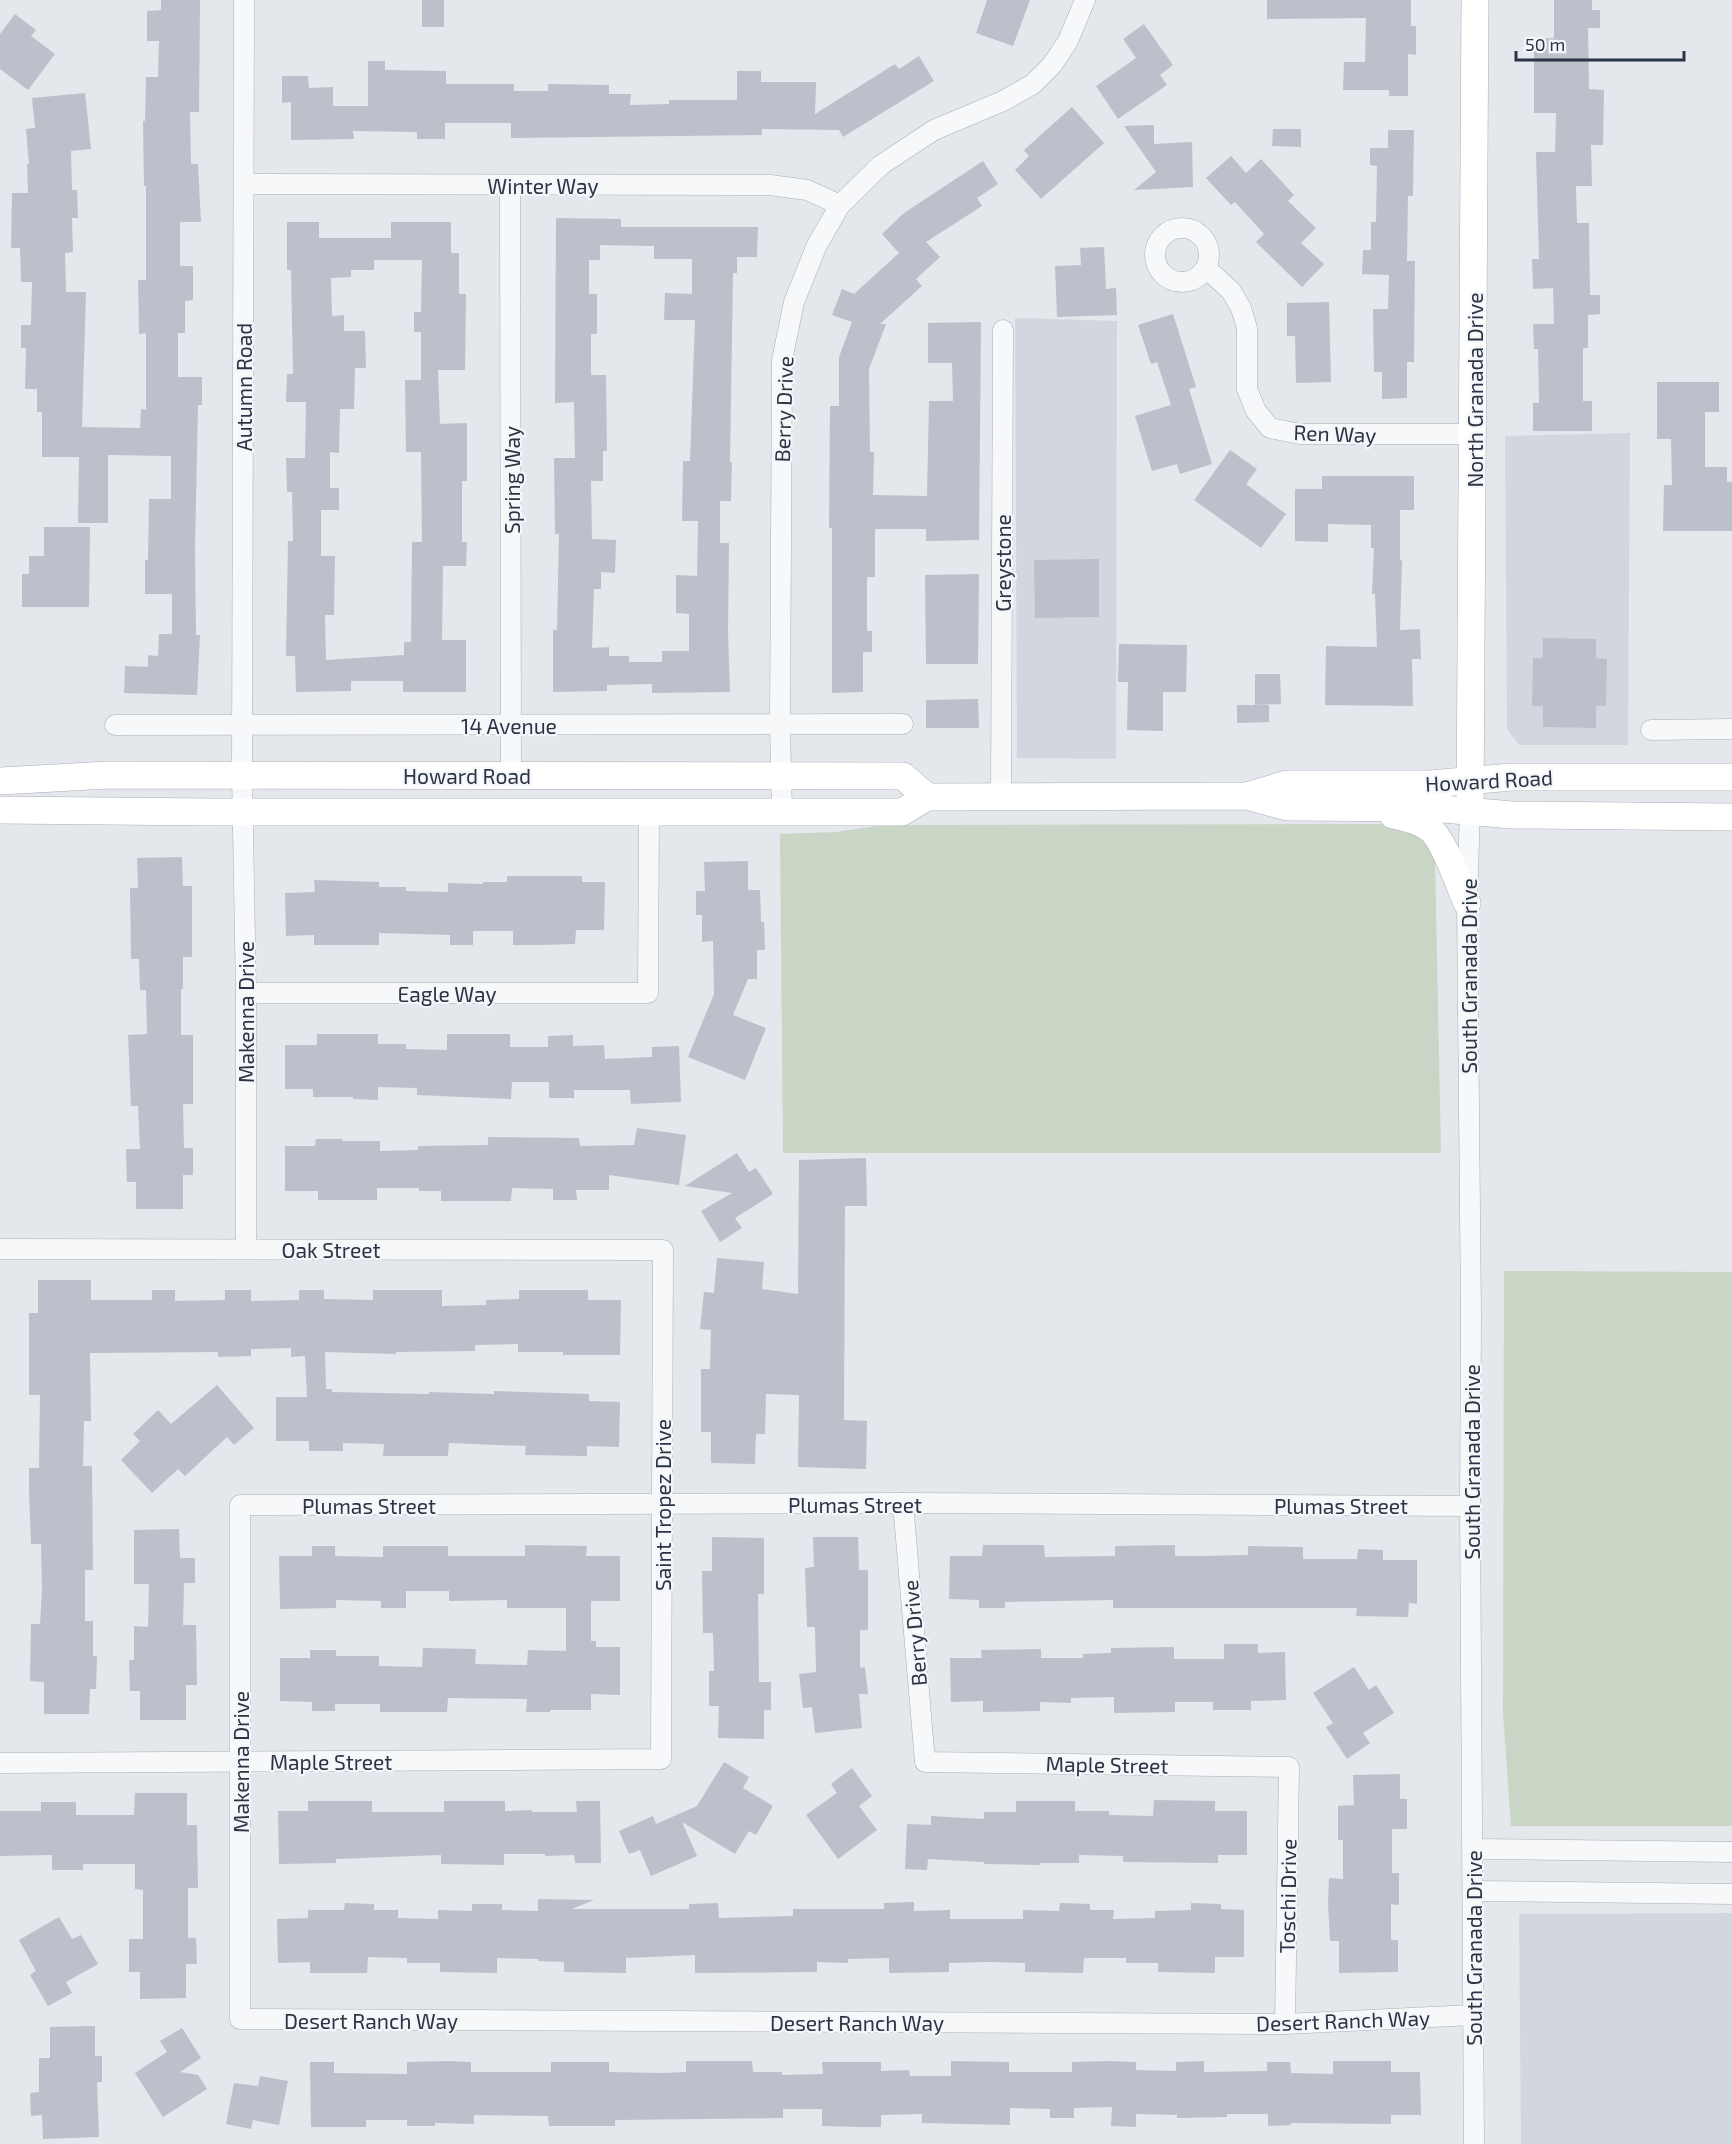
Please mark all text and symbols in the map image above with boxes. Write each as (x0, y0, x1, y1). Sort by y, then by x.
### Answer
scale bar (1516, 24, 1684, 62)
text: 50 m (1525, 33, 1565, 55)
street label: Winter Way (487, 173, 599, 198)
street label: North Granada Drive (1462, 292, 1487, 488)
street label: Autumn Road (231, 323, 256, 451)
street label: Berry Drive (769, 355, 797, 463)
street label: Ren Way (1293, 419, 1377, 447)
street label: Spring Way (499, 426, 524, 534)
street label: Greystone (990, 514, 1015, 612)
street label: 14 Avenue (461, 713, 557, 738)
street label: Howard Road (403, 763, 531, 788)
street label: Howard Road (1424, 764, 1554, 796)
street label: South Granada Drive (1456, 878, 1481, 1074)
street label: Makenna Drive (233, 941, 258, 1083)
street label: Eagle Way (397, 981, 497, 1006)
street label: Oak Street (281, 1237, 381, 1262)
street label: South Granada Drive (1459, 1364, 1484, 1560)
street label: Saint Tropez Drive (650, 1419, 675, 1591)
street label: Plumas Street (788, 1492, 922, 1517)
street label: Plumas Street (302, 1493, 436, 1518)
street label: Plumas Street (1274, 1493, 1408, 1518)
street label: Berry Drive (897, 1579, 931, 1687)
street label: Makenna Drive (228, 1691, 253, 1833)
street label: Maple Street (270, 1749, 392, 1774)
street label: Maple Street (1045, 1750, 1169, 1778)
street label: Toschi Drive (1274, 1838, 1300, 1954)
street label: South Granada Drive (1461, 1850, 1486, 2046)
street label: Desert Ranch Way (1256, 2004, 1430, 2036)
street label: Desert Ranch Way (284, 2008, 458, 2033)
street label: Desert Ranch Way (770, 2010, 944, 2035)

